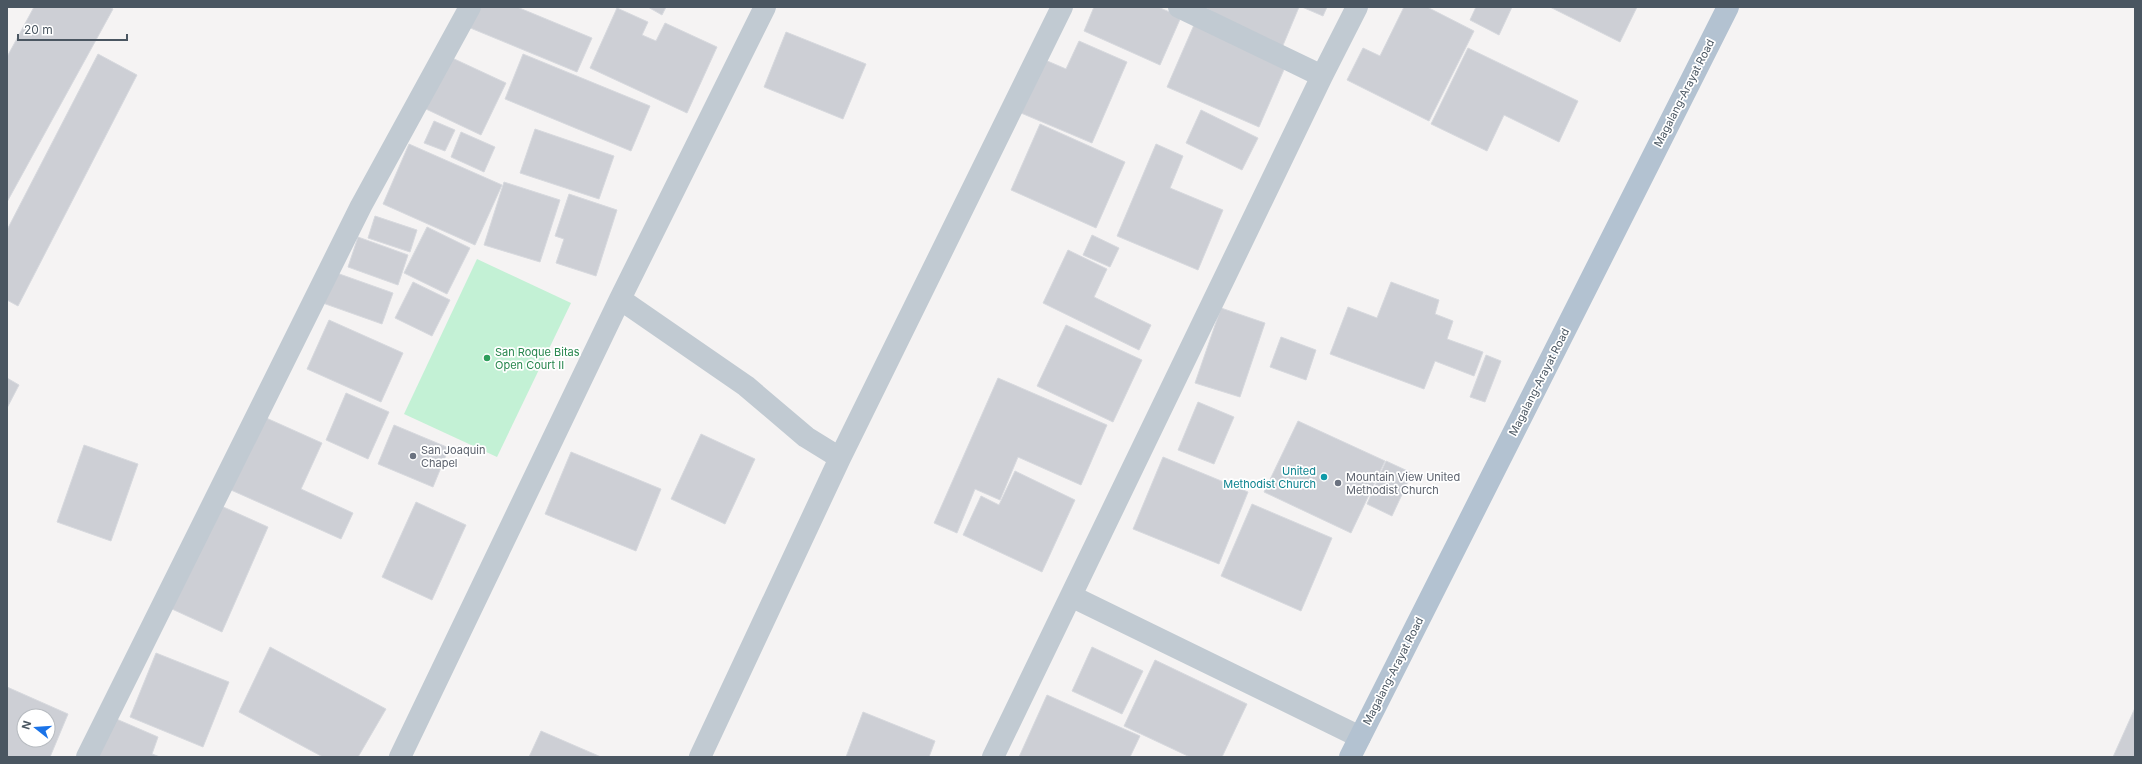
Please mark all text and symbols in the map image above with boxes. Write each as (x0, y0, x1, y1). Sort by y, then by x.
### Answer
scale bar (18, 16, 127, 42)
text: 20 m (24, 22, 53, 37)
street label: Magalang-Arayat Road (1651, 37, 1717, 149)
street label: Magalang-Arayat Road (1506, 326, 1572, 438)
place label: San Roque Bitas Open Court II (495, 345, 580, 372)
marker: San Roque Bitas Open Court II (482, 353, 492, 363)
place label: San Joaquin Chapel (421, 443, 485, 470)
marker: San Joaquin Chapel (408, 451, 418, 461)
place label: United Methodist Church (1223, 464, 1316, 491)
place label: Mountain View United Methodist Church (1346, 470, 1460, 497)
marker: United Methodist Church (1319, 472, 1329, 482)
marker: Mountain View United Methodist Church (1333, 478, 1343, 488)
street label: Magalang-Arayat Road (1360, 615, 1426, 727)
north arrow (16, 708, 56, 748)
text: N (19, 719, 34, 731)

